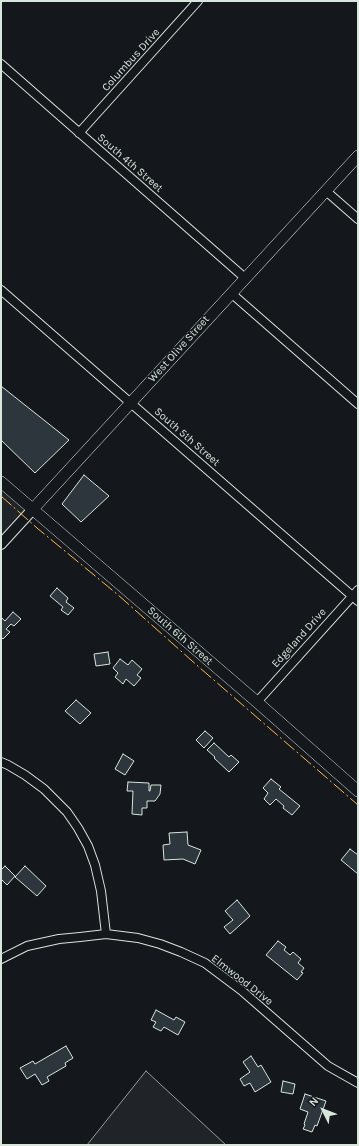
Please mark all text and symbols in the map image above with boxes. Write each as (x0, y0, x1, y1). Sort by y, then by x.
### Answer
street label: Columbus Drive (99, 26, 163, 94)
street label: South 4th Street (95, 131, 165, 195)
street label: West Olive Street (146, 313, 212, 385)
street label: South 5th Street (152, 405, 222, 469)
street label: South 6th Street (145, 604, 215, 668)
street label: Edgeland Drive (269, 606, 329, 670)
street label: Elmwood Drive (209, 952, 275, 1008)
north arrow (303, 1090, 343, 1130)
text: N (306, 1094, 321, 1109)

